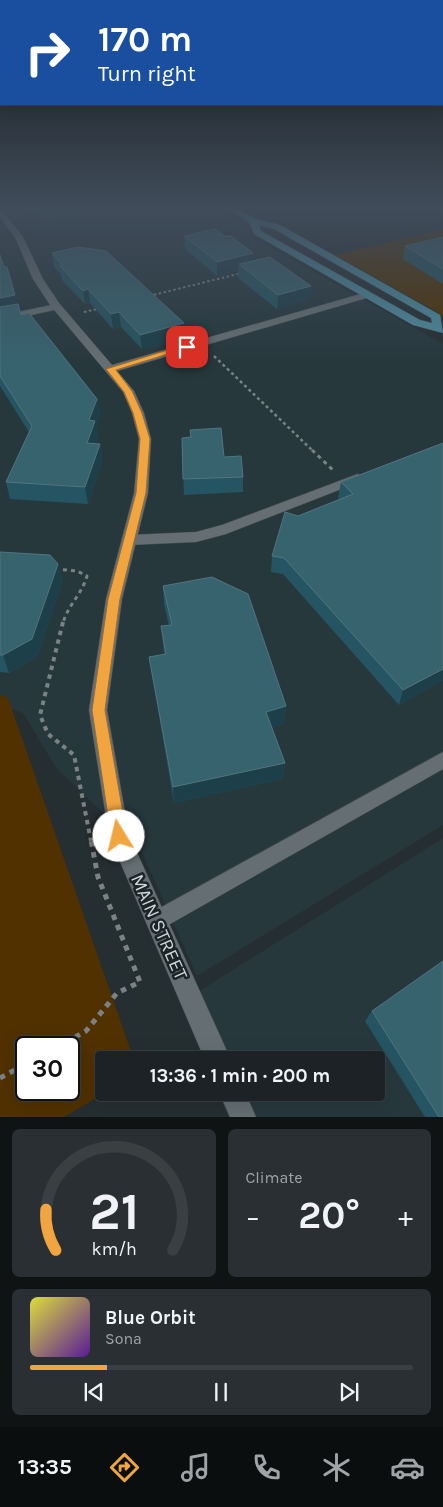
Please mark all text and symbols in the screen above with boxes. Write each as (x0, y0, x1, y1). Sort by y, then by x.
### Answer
text: 170 m (98, 19, 192, 60)
icon: right (15, 20, 80, 85)
text: Turn right (98, 61, 196, 87)
pin (166, 326, 208, 368)
icon: arrive (173, 333, 201, 361)
position arrow (92, 809, 144, 861)
street label: MAIN STREET (126, 871, 192, 984)
speed limit sign: 30 (15, 1036, 80, 1101)
text: 13:36 · 1 min · 200 m (150, 1065, 330, 1087)
text: Climate (246, 1168, 303, 1187)
text: 21 (89, 1181, 139, 1242)
text: 20° (298, 1193, 360, 1238)
text: − (246, 1200, 260, 1233)
text: + (398, 1200, 413, 1233)
text: km/h (91, 1239, 136, 1260)
text: Blue Orbit (105, 1307, 196, 1329)
text: Sona (105, 1329, 142, 1348)
icon: previous (80, 1378, 108, 1406)
icon: pause (207, 1378, 235, 1406)
icon: next (335, 1378, 363, 1406)
icon: directions (107, 1450, 142, 1485)
icon: music (178, 1450, 213, 1485)
icon: phone (249, 1450, 284, 1485)
icon: climate (319, 1450, 354, 1485)
icon: car (390, 1450, 425, 1485)
text: 13:35 (18, 1454, 72, 1480)

